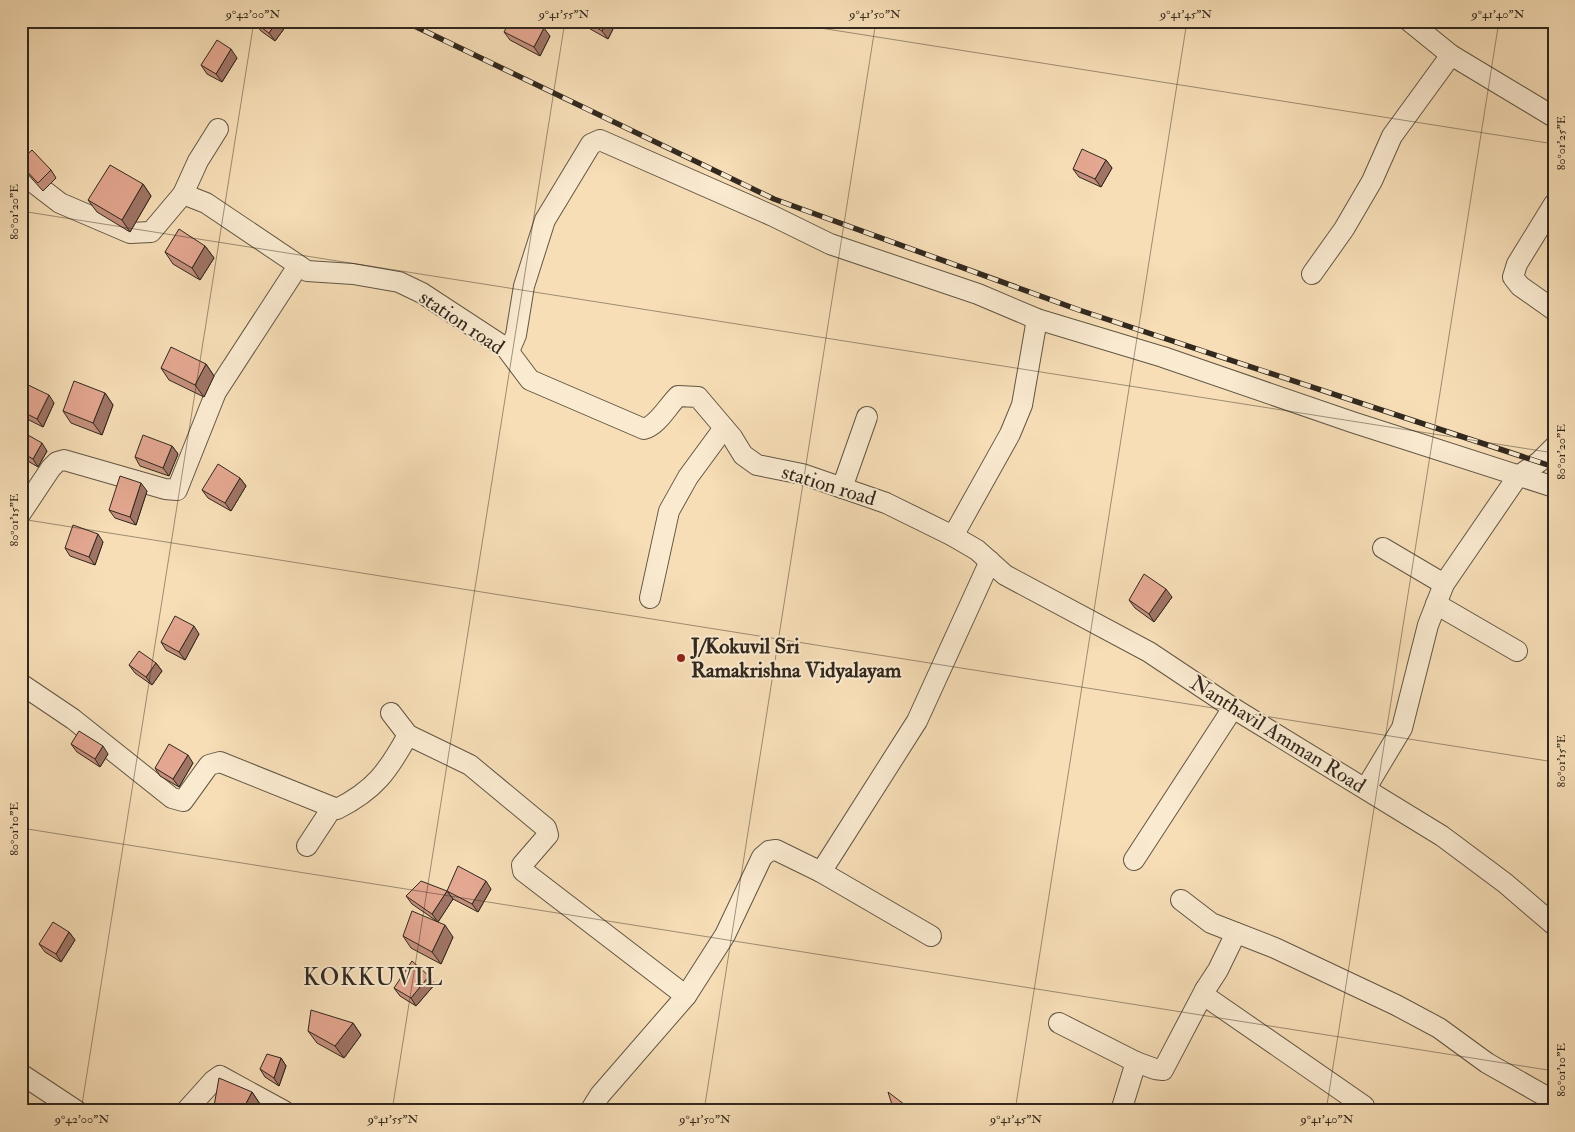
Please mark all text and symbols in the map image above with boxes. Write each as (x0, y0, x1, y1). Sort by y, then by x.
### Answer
text: 9°42'00"N (225, 7, 280, 22)
text: 9°41'55"N (538, 7, 590, 22)
text: 9°41'50"N (848, 7, 901, 22)
text: 9°41'45"N (1159, 7, 1212, 22)
text: 9°41'40"N (1471, 7, 1525, 22)
text: 80°01'25"E (1554, 115, 1569, 170)
text: 80°01'20"E (7, 184, 22, 240)
street label: station road (414, 284, 510, 361)
text: 80°01'20"E (1554, 424, 1569, 480)
street label: station road (778, 458, 880, 513)
text: 80°01'15"E (7, 493, 22, 546)
place label: J/Kokuvil Sri Ramakrishna Vidyalayam (690, 633, 902, 684)
marker: J/Kokuvil Sri Ramakrishna Vidyalayam (675, 652, 687, 664)
street label: Nanthavil Amman Road (1185, 669, 1371, 800)
text: 80°01'15"E (1554, 734, 1569, 787)
text: 80°01'10"E (7, 802, 22, 856)
district label: KOKKUVIL (303, 962, 443, 993)
text: 80°01'10"E (1554, 1043, 1569, 1097)
text: 9°42'00"N (54, 1112, 109, 1127)
text: 9°41'55"N (367, 1112, 419, 1127)
text: 9°41'50"N (678, 1112, 731, 1127)
text: 9°41'45"N (989, 1112, 1042, 1127)
text: 9°41'40"N (1300, 1112, 1354, 1127)

